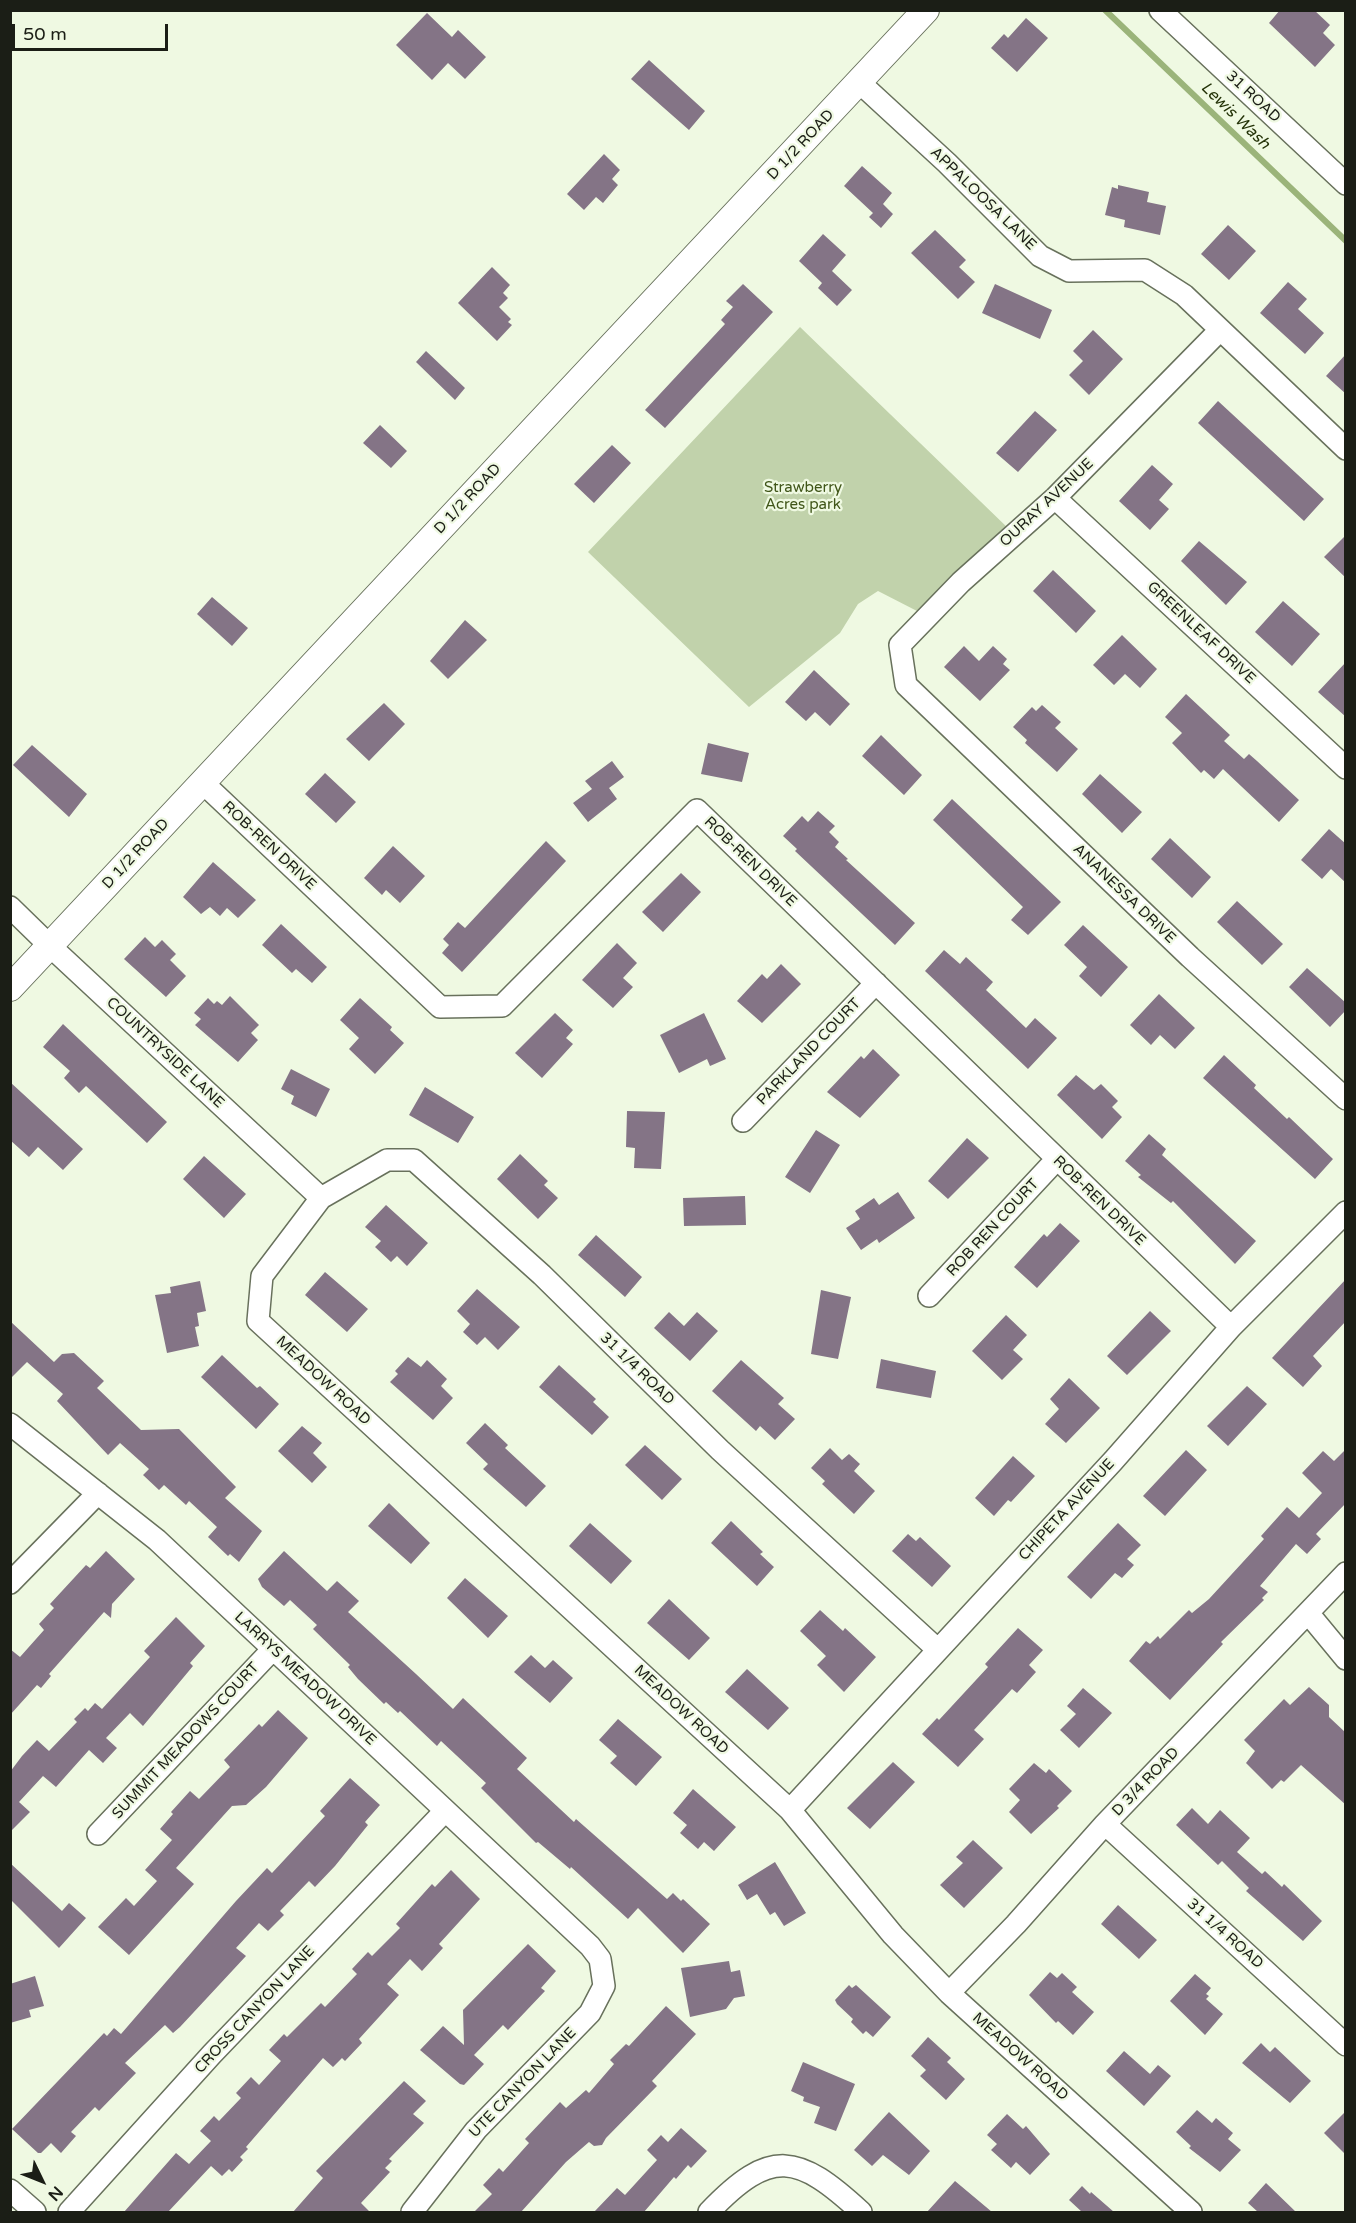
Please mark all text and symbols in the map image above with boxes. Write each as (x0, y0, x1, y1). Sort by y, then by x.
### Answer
scale bar (15, 12, 171, 50)
text: 50 m (23, 23, 67, 45)
street label: 31 ROAD (1222, 67, 1284, 127)
water label: Lewis Wash (1196, 78, 1274, 154)
street label: D 1/2 ROAD (764, 106, 838, 184)
street label: APPALOOSA LANE (926, 144, 1040, 254)
street label: OURAY AVENUE (996, 455, 1098, 551)
street label: D 1/2 ROAD (431, 460, 505, 538)
park label: Strawberry Acres park (764, 479, 842, 514)
street label: GREENLEAF DRIVE (1143, 578, 1259, 688)
street label: ROB-REN DRIVE (218, 798, 320, 894)
street label: ROB-REN DRIVE (700, 813, 800, 911)
street label: D 1/2 ROAD (99, 815, 173, 893)
street label: ANANESSA DRIVE (1069, 840, 1179, 948)
street label: COUNTRYSIDE LANE (102, 994, 228, 1112)
street label: PARKLAND COURT (753, 995, 865, 1109)
street label: ROB-REN DRIVE (1049, 1152, 1149, 1250)
street label: ROB REN COURT (943, 1175, 1043, 1281)
street label: 31 1/4 ROAD (596, 1329, 678, 1409)
street label: MEADOW ROAD (272, 1333, 374, 1429)
street label: CHIPETA AVENUE (1015, 1455, 1119, 1565)
street label: LARRYS MEADOW DRIVE (230, 1609, 380, 1749)
street label: SUMMIT MEADOWS COURT (109, 1659, 263, 1823)
street label: MEADOW ROAD (630, 1662, 732, 1758)
street label: D 3/4 ROAD (1109, 1744, 1183, 1820)
street label: 31 1/4 ROAD (1183, 1895, 1267, 1973)
street label: CROSS CANYON LANE (191, 1943, 319, 2077)
street label: MEADOW ROAD (968, 2009, 1072, 2105)
street label: UTE CANYON LANE (466, 2024, 580, 2142)
north arrow (12, 2151, 72, 2211)
text: N (43, 2182, 67, 2205)

